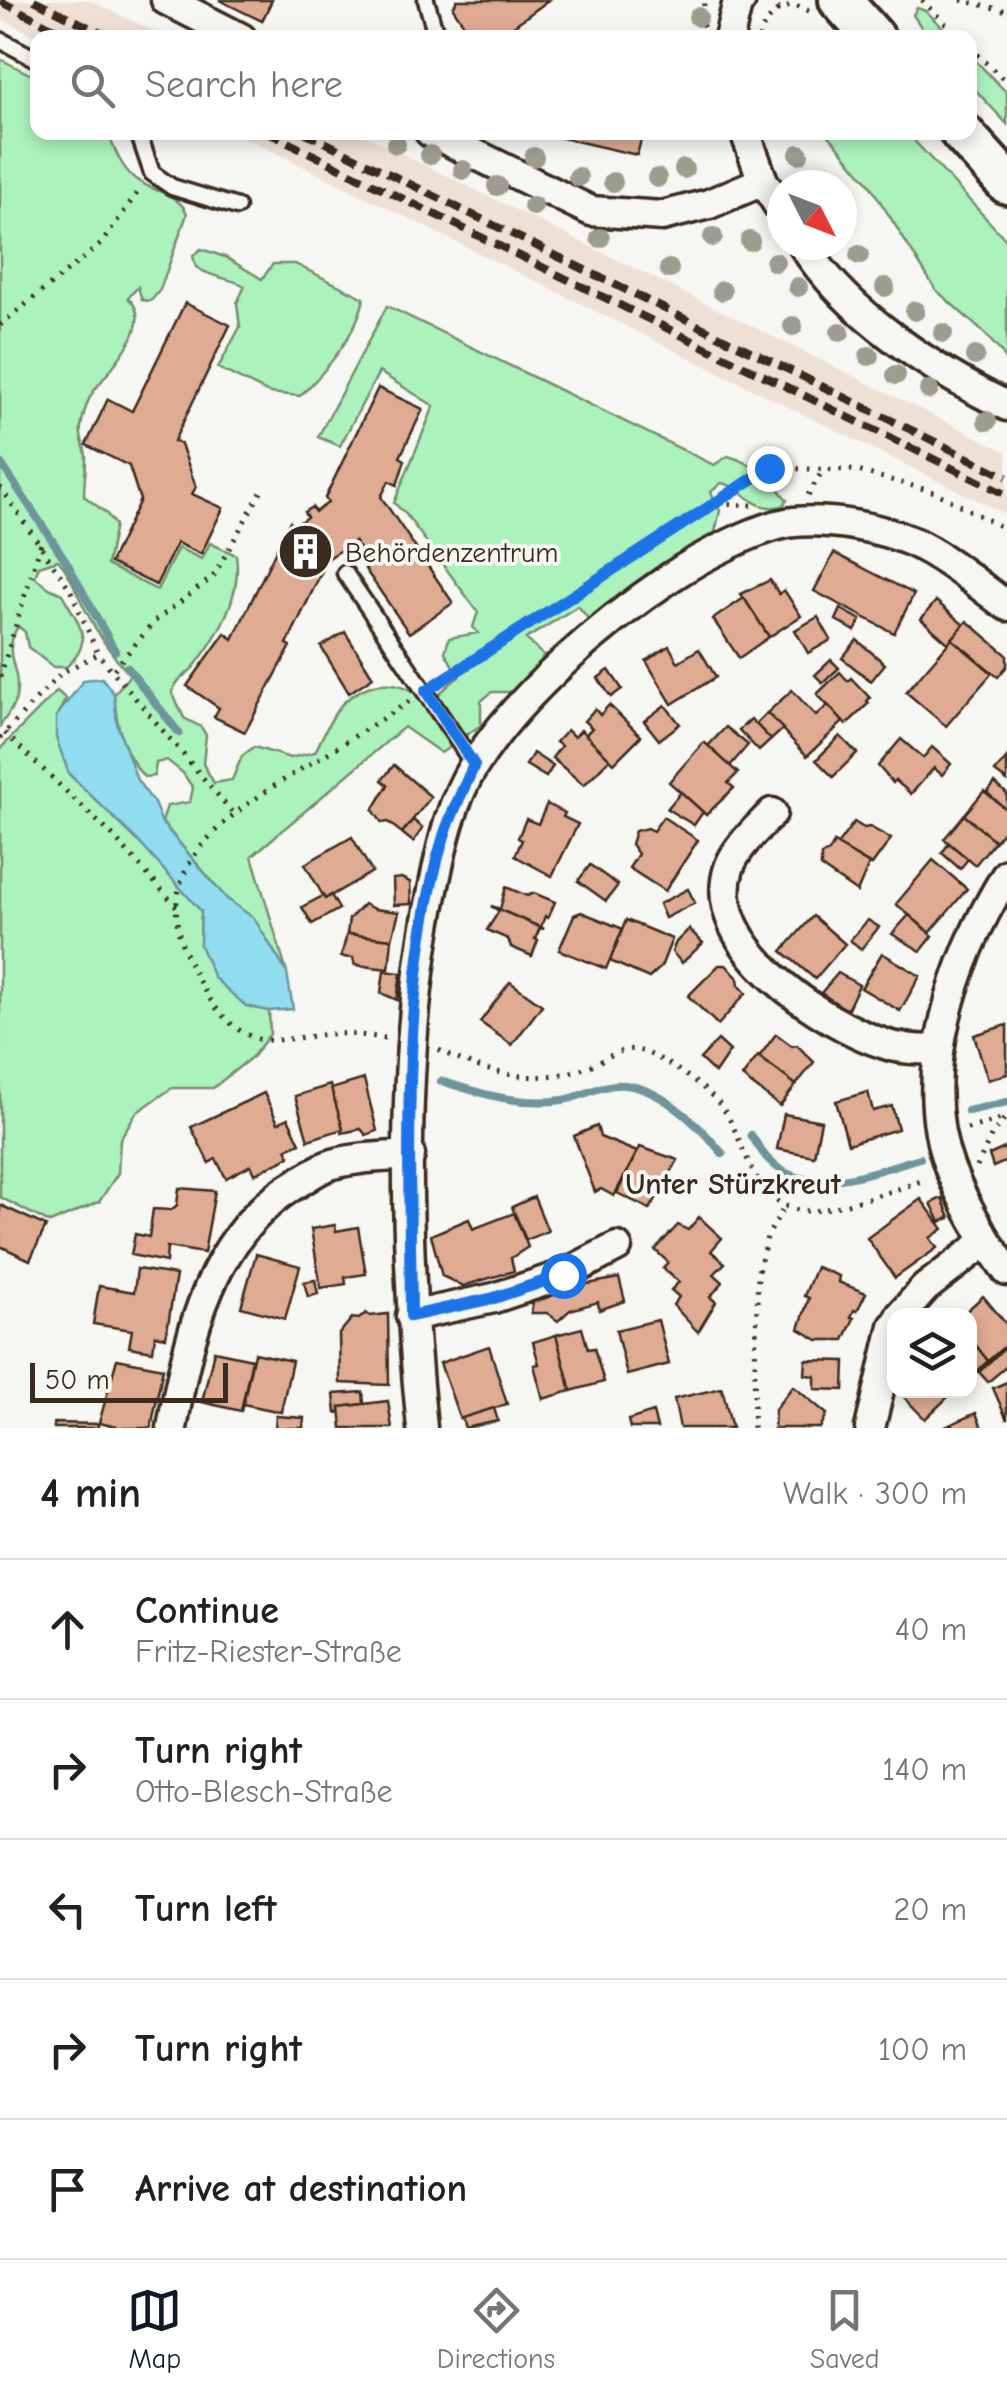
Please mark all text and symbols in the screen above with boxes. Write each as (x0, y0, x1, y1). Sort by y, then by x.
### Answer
search box (30, 30, 977, 140)
icon: search (65, 58, 120, 113)
text: Search here (145, 63, 343, 107)
north arrow (767, 170, 857, 260)
route end (747, 446, 793, 492)
building icon: Behördenzentrum (276, 522, 336, 582)
place label: Behördenzentrum (345, 537, 558, 569)
district label: Unter Stürzkreut (625, 1167, 842, 1202)
route start (541, 1253, 587, 1299)
map controls (887, 1308, 977, 1398)
button: layers (887, 1308, 977, 1398)
scale bar (30, 1358, 228, 1402)
text: 50 m (45, 1364, 110, 1396)
text: 4 min (40, 1469, 141, 1518)
text: Walk · 300 m (783, 1475, 967, 1512)
text: Continue (135, 1589, 279, 1633)
icon: ahead (40, 1602, 95, 1657)
text: 40 m (895, 1611, 967, 1648)
text: Fritz-Riester-Straße (135, 1633, 402, 1670)
text: Turn right (135, 1729, 302, 1773)
icon: right (40, 1742, 95, 1797)
text: 140 m (882, 1751, 967, 1788)
text: Otto-Blesch-Straße (135, 1773, 393, 1810)
icon: left (40, 1882, 95, 1937)
text: Turn left (135, 1887, 276, 1931)
text: 20 m (894, 1891, 967, 1928)
icon: right (40, 2022, 95, 2077)
text: Turn right (135, 2027, 302, 2071)
text: 100 m (878, 2031, 967, 2068)
icon: arrive (40, 2162, 95, 2217)
text: Arrive at destination (135, 2167, 467, 2211)
tab: Map (127, 2283, 182, 2375)
tab: Directions (437, 2283, 555, 2375)
tab: Saved (810, 2283, 880, 2375)

